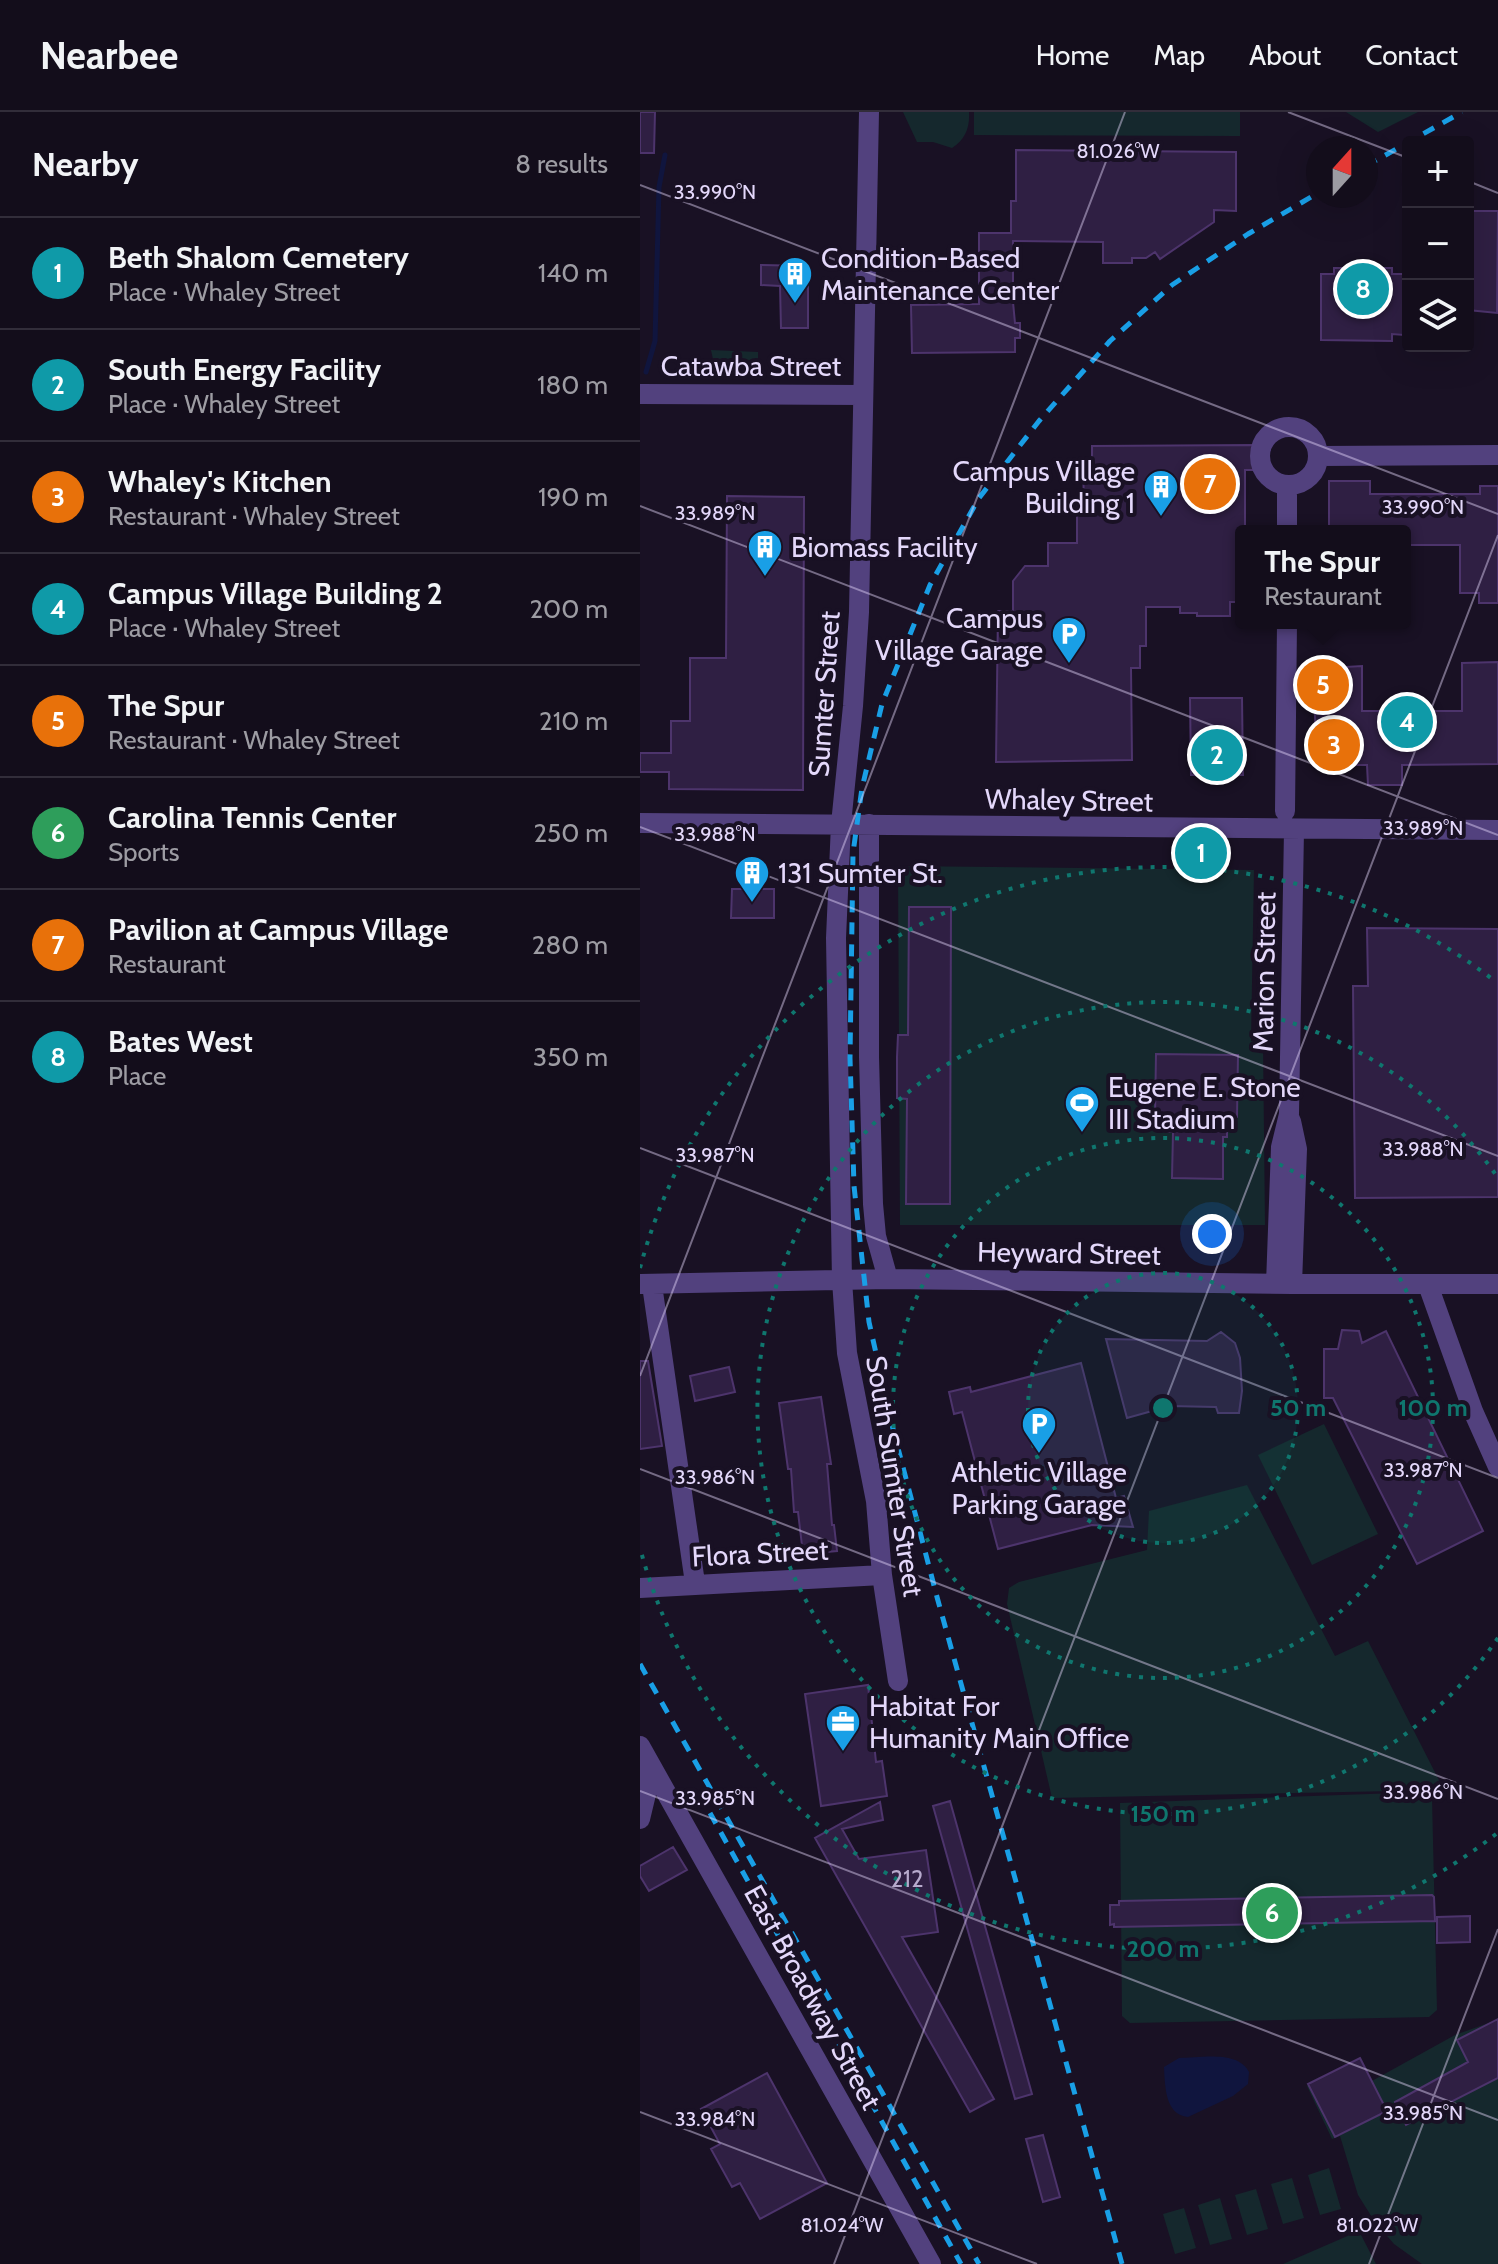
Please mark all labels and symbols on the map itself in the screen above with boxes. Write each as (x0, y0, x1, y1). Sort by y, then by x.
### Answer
north arrow (1306, 136, 1378, 208)
text: 81.026°W (1077, 139, 1159, 163)
text: 33.990°N (674, 180, 756, 204)
place label: Condition-Based Maintenance Center (821, 241, 1059, 307)
building icon: Condition-Based Maintenance Center (776, 255, 814, 305)
pin: 8 (1337, 259, 1389, 319)
street label: Catawba Street (661, 349, 841, 383)
place label: Campus Village Building 1 (952, 454, 1135, 520)
pin: 7 (1184, 454, 1236, 514)
building icon: Campus Village Building 1 (1142, 468, 1180, 518)
text: 33.990°N (1382, 495, 1464, 519)
text: 33.989°N (675, 501, 755, 525)
building icon: Biomass Facility (746, 528, 784, 578)
place label: Biomass Facility (791, 530, 978, 564)
place label: Campus Village Garage (875, 601, 1043, 667)
street label: Sumter Street (801, 610, 847, 778)
parking icon: Campus Village Garage (1050, 615, 1088, 665)
pin: 5 (1297, 655, 1349, 715)
pin: 4 (1381, 692, 1433, 752)
pin: 3 (1308, 715, 1360, 775)
pin: 2 (1191, 725, 1243, 785)
street label: Whaley Street (985, 782, 1153, 818)
text: 33.989°N (1383, 816, 1463, 840)
text: 33.988°N (674, 822, 756, 846)
pin: 1 (1175, 823, 1227, 883)
building icon: 131 Sumter St. (733, 854, 771, 904)
place label: 131 Sumter St. (778, 856, 943, 890)
street label: Marion Street (1246, 892, 1282, 1052)
place label: Eugene E. Stone III Stadium (1108, 1070, 1301, 1136)
sports icon: Eugene E. Stone III Stadium (1063, 1084, 1101, 1134)
text: 33.988°N (1382, 1137, 1464, 1161)
text: 33.987°N (675, 1143, 755, 1167)
your location (1192, 1214, 1232, 1254)
street label: Heyward Street (977, 1234, 1161, 1272)
street label: South Sumter Street (859, 1353, 931, 1599)
text: 50 m (1270, 1393, 1326, 1422)
text: 100 m (1398, 1393, 1468, 1422)
centre of rings (1149, 1394, 1177, 1422)
parking icon: Athletic Village Parking Garage (1020, 1405, 1058, 1455)
place label: Athletic Village Parking Garage (951, 1455, 1127, 1521)
text: 33.987°N (1383, 1458, 1463, 1482)
text: 33.986°N (675, 1465, 755, 1489)
street label: Flora Street (691, 1532, 829, 1574)
place label: Habitat For Humanity Main Office (869, 1689, 1129, 1755)
office icon: Habitat For Humanity Main Office (824, 1703, 862, 1753)
text: 33.986°N (1383, 1780, 1463, 1804)
text: 33.985°N (675, 1786, 755, 1810)
text: 150 m (1131, 1799, 1195, 1828)
house number: 212 (891, 1864, 923, 1893)
street label: East Broadway Street (737, 1879, 889, 2115)
pin: 6 (1246, 1883, 1298, 1943)
text: 200 m (1127, 1934, 1199, 1963)
text: 33.985°N (1383, 2101, 1463, 2125)
text: 33.984°N (675, 2107, 755, 2131)
text: 81.024°W (801, 2213, 884, 2237)
text: 81.022°W (1336, 2213, 1418, 2237)

